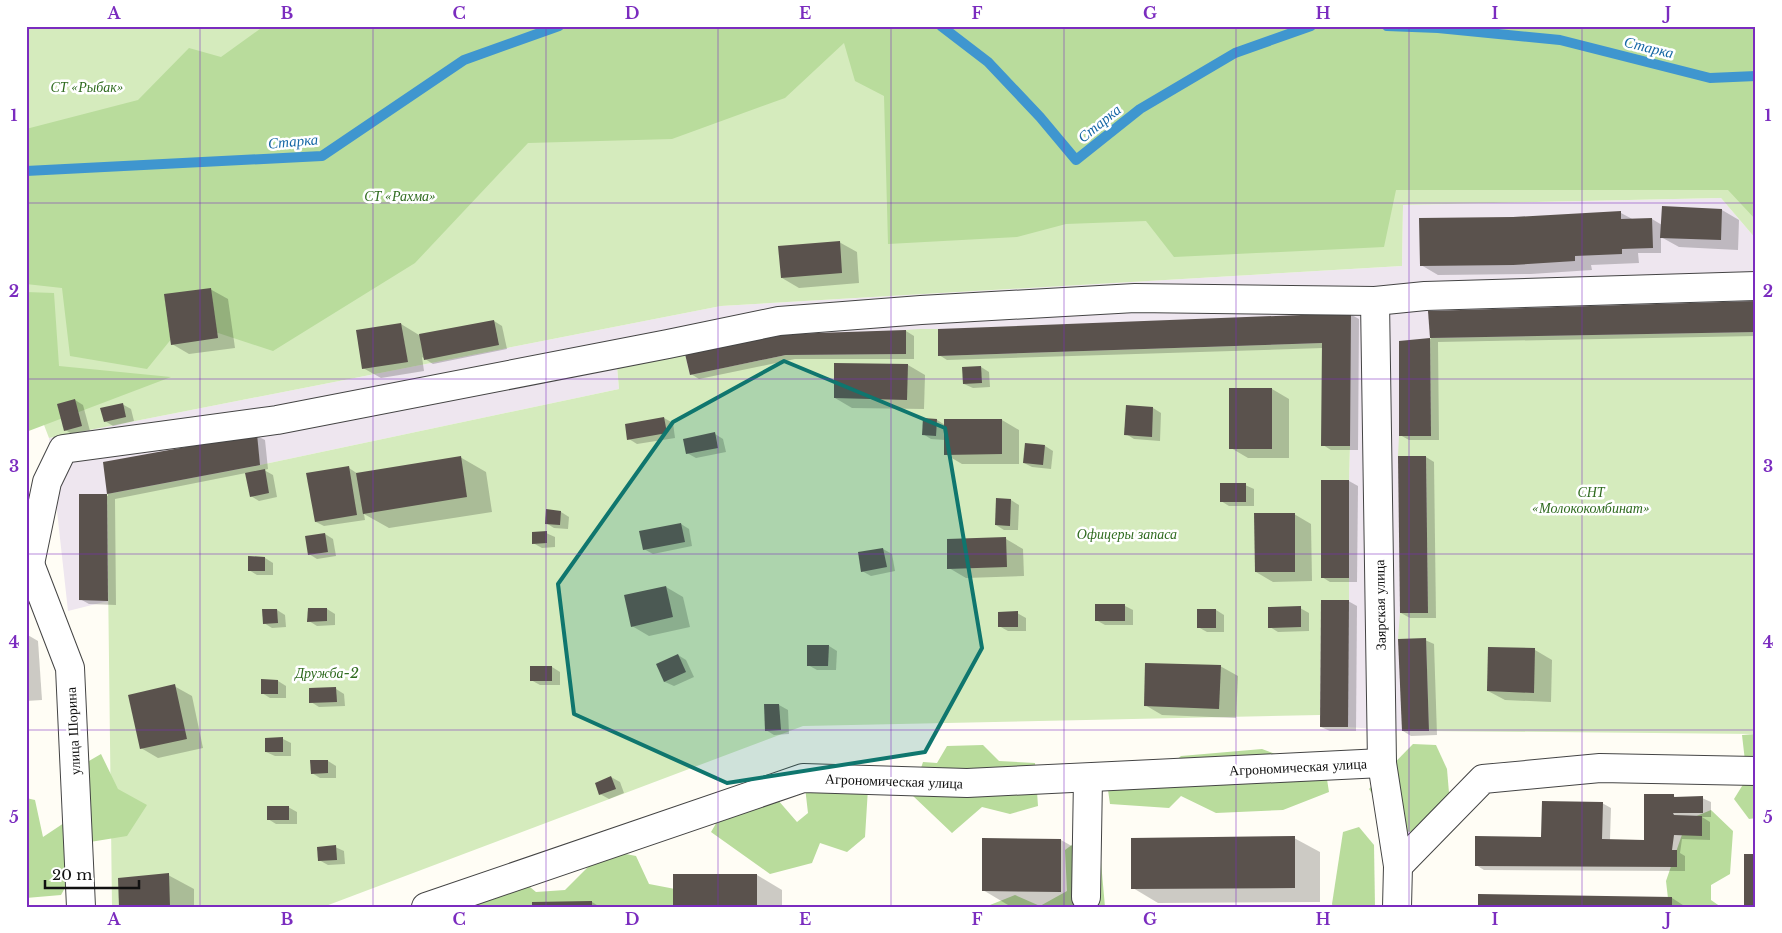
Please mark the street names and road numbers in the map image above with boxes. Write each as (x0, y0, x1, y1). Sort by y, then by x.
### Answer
street label: Заярская улица (1370, 559, 1390, 651)
street label: улица Шорина (62, 686, 84, 775)
street label: Агрономическая улица (1229, 754, 1368, 780)
street label: Агрономическая улица (825, 770, 964, 792)

